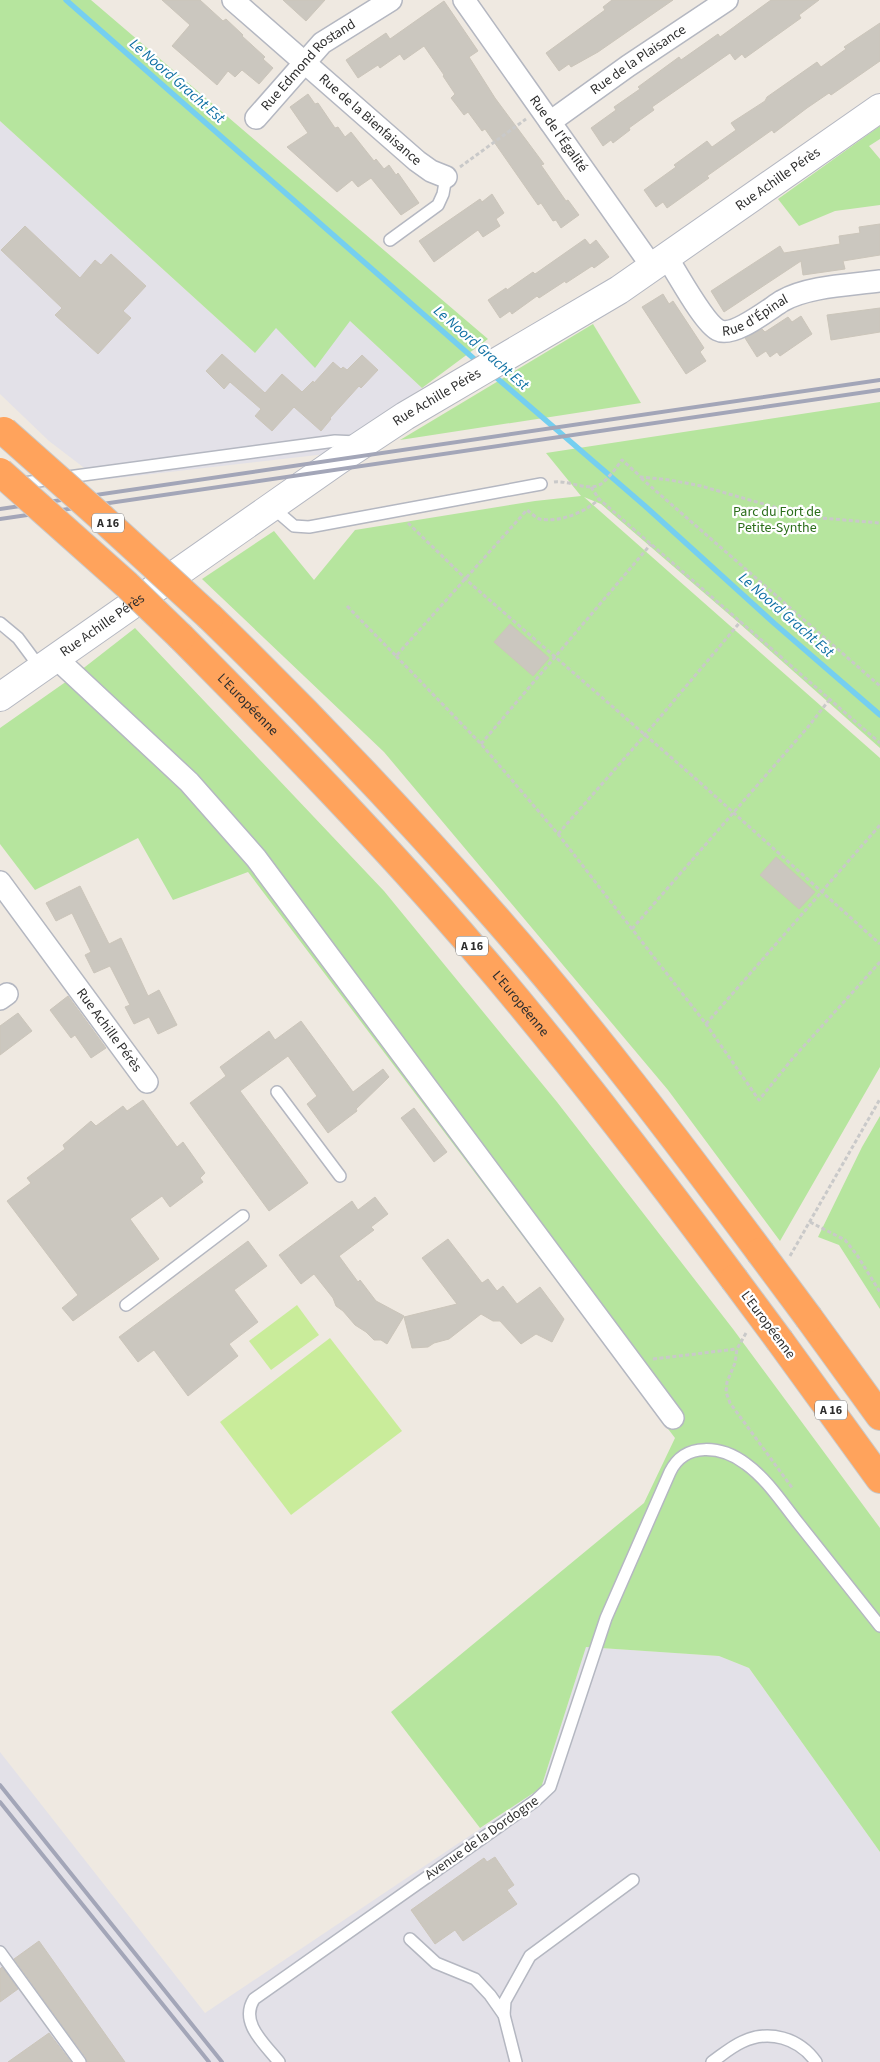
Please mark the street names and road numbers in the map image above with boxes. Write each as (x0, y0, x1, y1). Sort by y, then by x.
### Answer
street label: Rue Edmond Rostand (256, 14, 360, 116)
street label: Rue de la Plaisance (586, 20, 690, 100)
street label: Rue de la Bienfaisance (314, 69, 426, 170)
street label: Rue de l'Égalité (524, 92, 593, 177)
street label: Rue Achille Pérès (731, 142, 824, 216)
street label: Rue d'Épinal (721, 289, 792, 342)
street label: Rue Achille Pérès (389, 363, 485, 431)
road number: A 16 (92, 514, 124, 532)
street label: Rue Achille Pérès (56, 589, 149, 662)
street label: L'Européenne (212, 669, 283, 740)
road number: A 16 (456, 936, 488, 956)
street label: L'Européenne (487, 967, 554, 1041)
street label: Rue Achille Pérès (71, 984, 147, 1076)
street label: L'Européenne (736, 1287, 800, 1363)
road number: A 16 (815, 1400, 847, 1420)
street label: Avenue de la Dordogne (421, 1791, 543, 1885)

